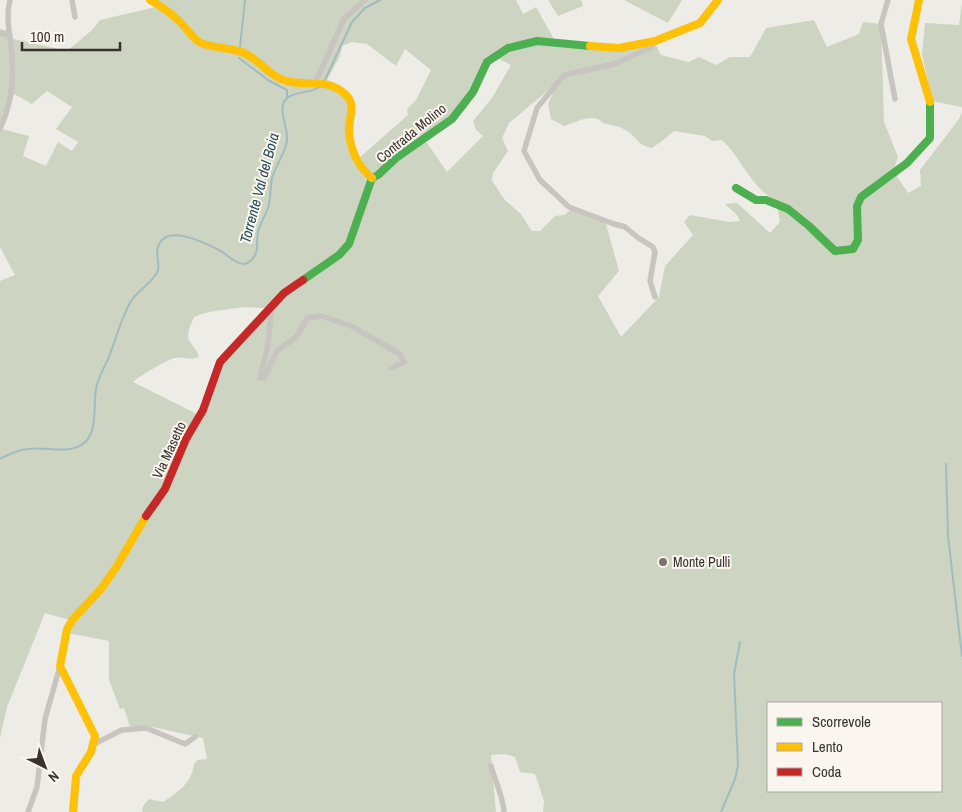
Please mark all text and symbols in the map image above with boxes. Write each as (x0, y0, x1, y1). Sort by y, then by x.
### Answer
scale bar (22, 20, 120, 52)
text: 100 m (30, 26, 64, 47)
street label: Contrada Molino (372, 99, 450, 167)
water label: Torrente Val del Boia (234, 130, 284, 246)
street label: Via Masetto (148, 419, 190, 481)
place label: Monte Pulli (673, 553, 730, 571)
marker: Monte Pulli (657, 556, 669, 568)
legend (767, 702, 942, 792)
text: Scorrevole (812, 711, 871, 732)
text: Lento (812, 736, 843, 757)
north arrow (20, 742, 70, 792)
text: Coda (812, 761, 842, 782)
text: N (45, 767, 63, 786)

